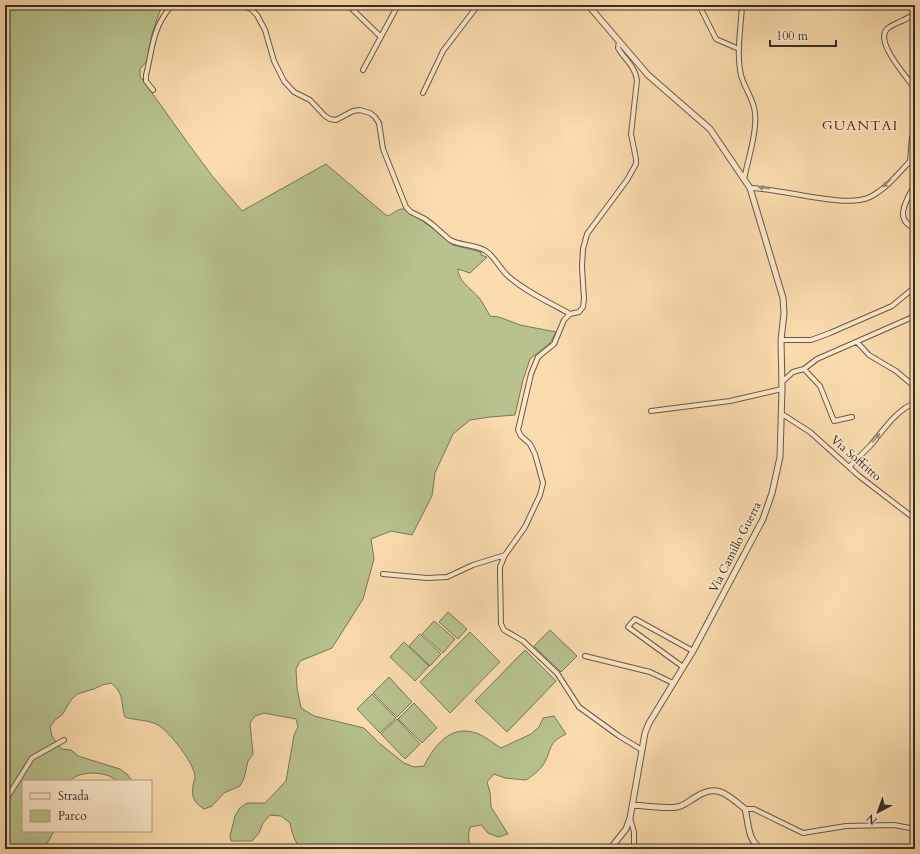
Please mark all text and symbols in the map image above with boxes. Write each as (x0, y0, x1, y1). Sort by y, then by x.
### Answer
scale bar (770, 22, 836, 48)
text: 100 m (776, 28, 809, 44)
district label: GUANTAI (822, 116, 898, 135)
one-way arrow (883, 179, 892, 188)
one-way arrow (758, 185, 770, 192)
street label: Via Soffritto (827, 432, 885, 485)
one-way arrow (872, 433, 881, 443)
street label: Via Camillo Guerra (705, 498, 765, 595)
legend (22, 780, 152, 832)
text: Strada (58, 788, 90, 804)
north arrow (858, 792, 898, 832)
text: Parco (58, 808, 87, 824)
text: N (863, 810, 880, 828)

